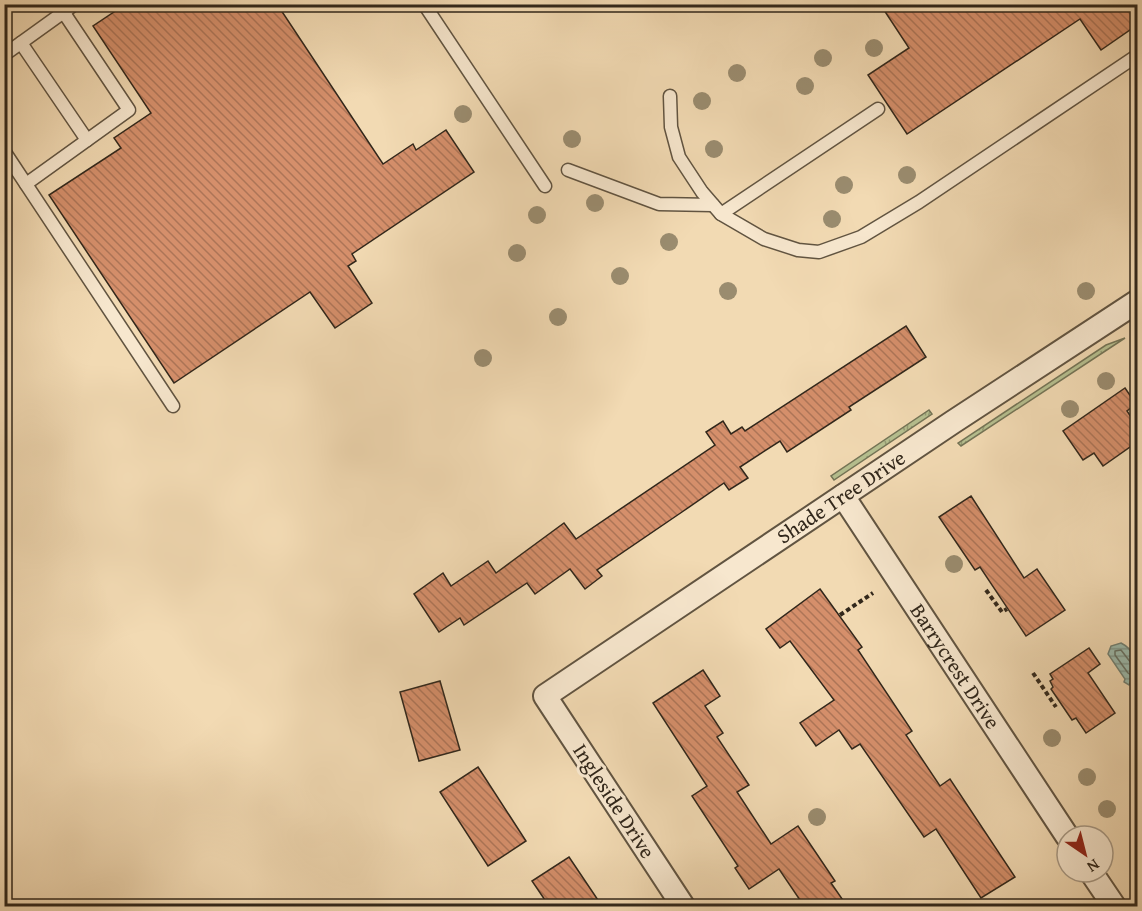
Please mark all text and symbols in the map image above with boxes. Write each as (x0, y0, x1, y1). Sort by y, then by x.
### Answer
street label: Shade Tree Drive (770, 442, 912, 551)
street label: Barrycrest Drive (903, 597, 1008, 735)
street label: Ingleside Drive (566, 737, 663, 864)
north arrow (1055, 824, 1115, 884)
text: N (1082, 853, 1105, 879)

